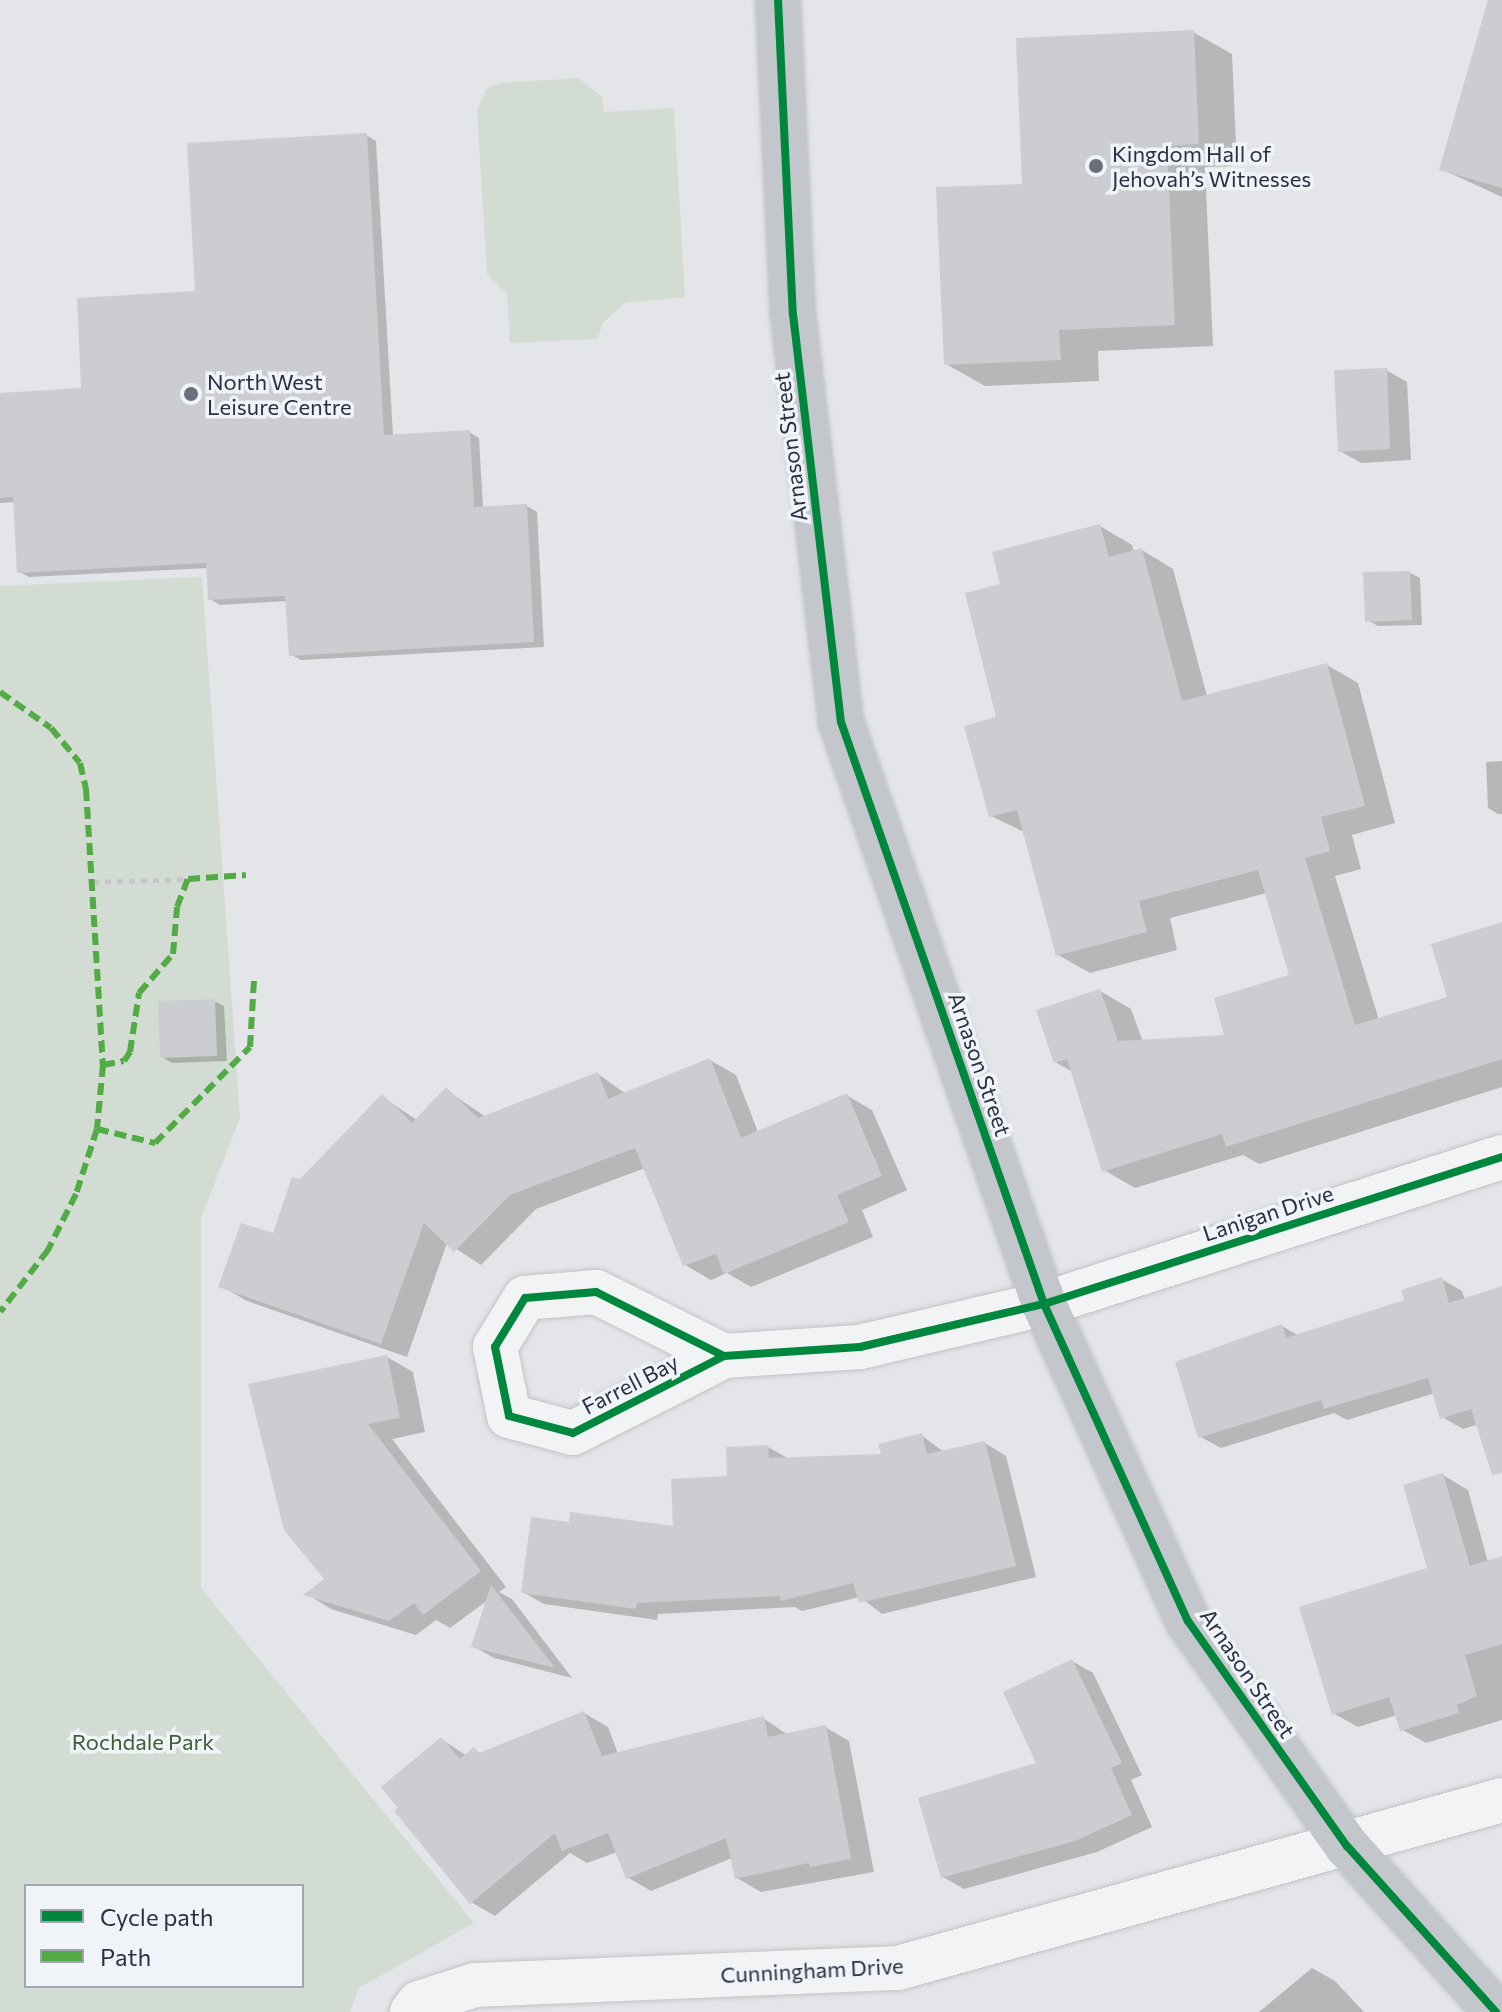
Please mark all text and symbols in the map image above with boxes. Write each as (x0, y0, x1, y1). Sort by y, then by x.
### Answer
place label: Kingdom Hall of Jehovah’s Witnesses (1112, 140, 1311, 192)
marker: Kingdom Hall of Jehovah’s Witnesses (1087, 157, 1105, 175)
place label: North West Leisure Centre (207, 368, 352, 420)
street label: Arnason Street (768, 371, 812, 523)
marker: North West Leisure Centre (182, 385, 200, 403)
street label: Arnason Street (943, 989, 1017, 1139)
street label: Lanigan Drive (1199, 1179, 1337, 1247)
street label: Farrell Bay (577, 1348, 683, 1420)
street label: Arnason Street (1195, 1603, 1301, 1743)
park label: Rochdale Park (72, 1729, 214, 1755)
legend (24, 1884, 304, 1988)
text: Cycle path (100, 1902, 214, 1931)
text: Path (100, 1942, 151, 1971)
street label: Cunningham Drive (720, 1952, 904, 1988)

